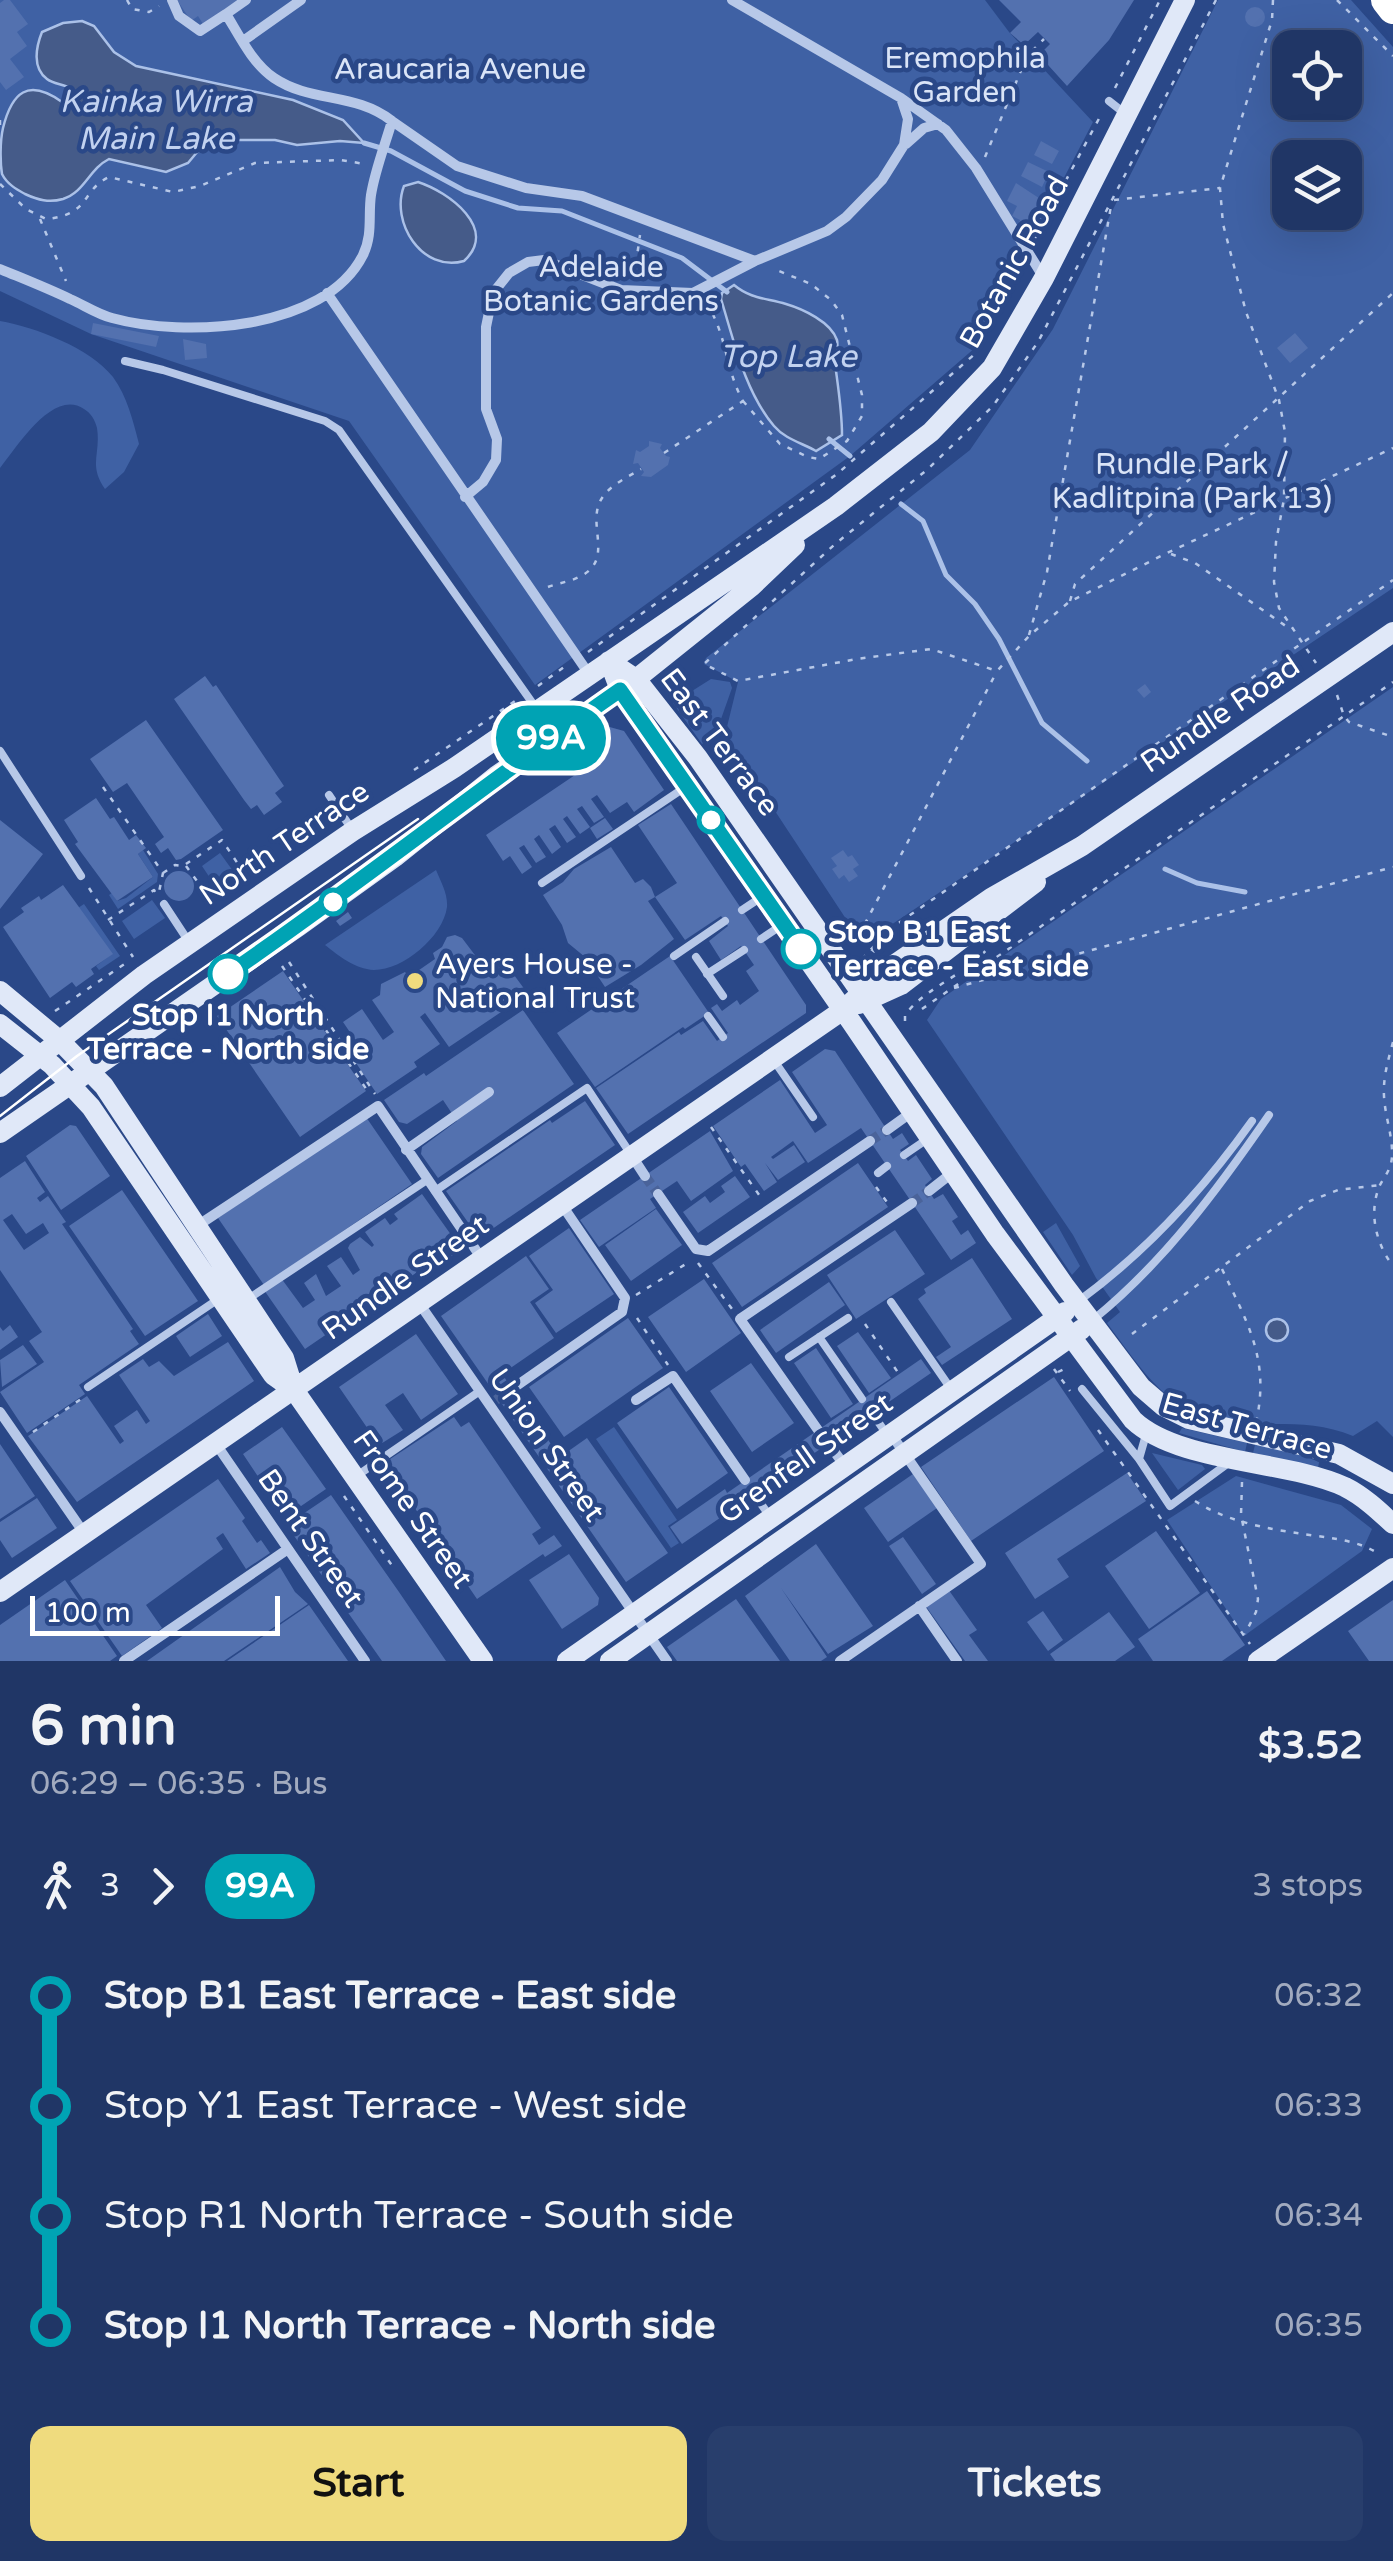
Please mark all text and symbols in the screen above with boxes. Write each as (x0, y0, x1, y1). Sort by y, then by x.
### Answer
map controls (1272, 30, 1362, 230)
button: locate (1272, 30, 1362, 120)
park label: Eremophila Garden (884, 40, 1046, 111)
park label: Araucaria Avenue (334, 51, 586, 88)
water label: Kainka Wirra Main Lake (60, 83, 253, 158)
button: layers (1272, 140, 1362, 230)
street label: Botanic Road (952, 169, 1077, 355)
park label: Adelaide Botanic Gardens (483, 249, 719, 320)
water label: Top Lake (719, 338, 858, 376)
park label: Rundle Park / Kadlitpina (Park 13) (1052, 446, 1332, 517)
street label: Rundle Road (1133, 647, 1307, 781)
street label: East Terrace (652, 661, 787, 823)
line badge: 99A (494, 706, 608, 770)
text: 99A (516, 717, 586, 759)
street label: North Terrace (192, 773, 376, 914)
unlabelled marker (698, 807, 724, 833)
unlabelled marker (320, 889, 346, 915)
place label: Stop B1 East Terrace - East side (827, 914, 1089, 985)
marker: Stop B1 East Terrace - East side (782, 930, 820, 968)
place label: Ayers House - National Trust (435, 946, 635, 1017)
marker: Stop I1 North Terrace - North side (209, 955, 247, 993)
marker: Ayers House - National Trust (404, 970, 426, 992)
place label: Stop I1 North Terrace - North side (86, 997, 369, 1068)
street label: Rundle Street (315, 1206, 496, 1348)
street label: Union Street (480, 1362, 613, 1529)
street label: Grenfell Street (711, 1385, 900, 1532)
street label: East Terrace (1157, 1385, 1336, 1468)
street label: Frome Street (344, 1423, 481, 1596)
street label: Bent Street (249, 1462, 372, 1615)
scale bar (30, 1591, 280, 1636)
text: 100 m (45, 1596, 131, 1630)
text: 6 min (30, 1694, 177, 1760)
text: $3.52 (1258, 1723, 1363, 1769)
text: 06:29 – 06:35 · Bus (30, 1765, 328, 1803)
icon: walk (30, 1859, 85, 1914)
icon: forward (135, 1859, 190, 1914)
text: 99A (225, 1865, 295, 1907)
text: 3 (100, 1867, 120, 1905)
text: 3 stops (1252, 1867, 1363, 1905)
text: Stop B1 East Terrace - East side (104, 1973, 676, 2019)
text: 06:32 (1274, 1977, 1363, 2015)
text: Stop Y1 East Terrace - West side (104, 2083, 687, 2129)
text: 06:33 (1274, 2087, 1363, 2125)
text: Stop R1 North Terrace - South side (104, 2193, 734, 2239)
text: 06:34 (1274, 2197, 1363, 2235)
text: Stop I1 North Terrace - North side (104, 2303, 715, 2349)
text: 06:35 (1274, 2307, 1363, 2345)
button: Start (30, 2426, 687, 2541)
button: Tickets (707, 2426, 1363, 2541)

